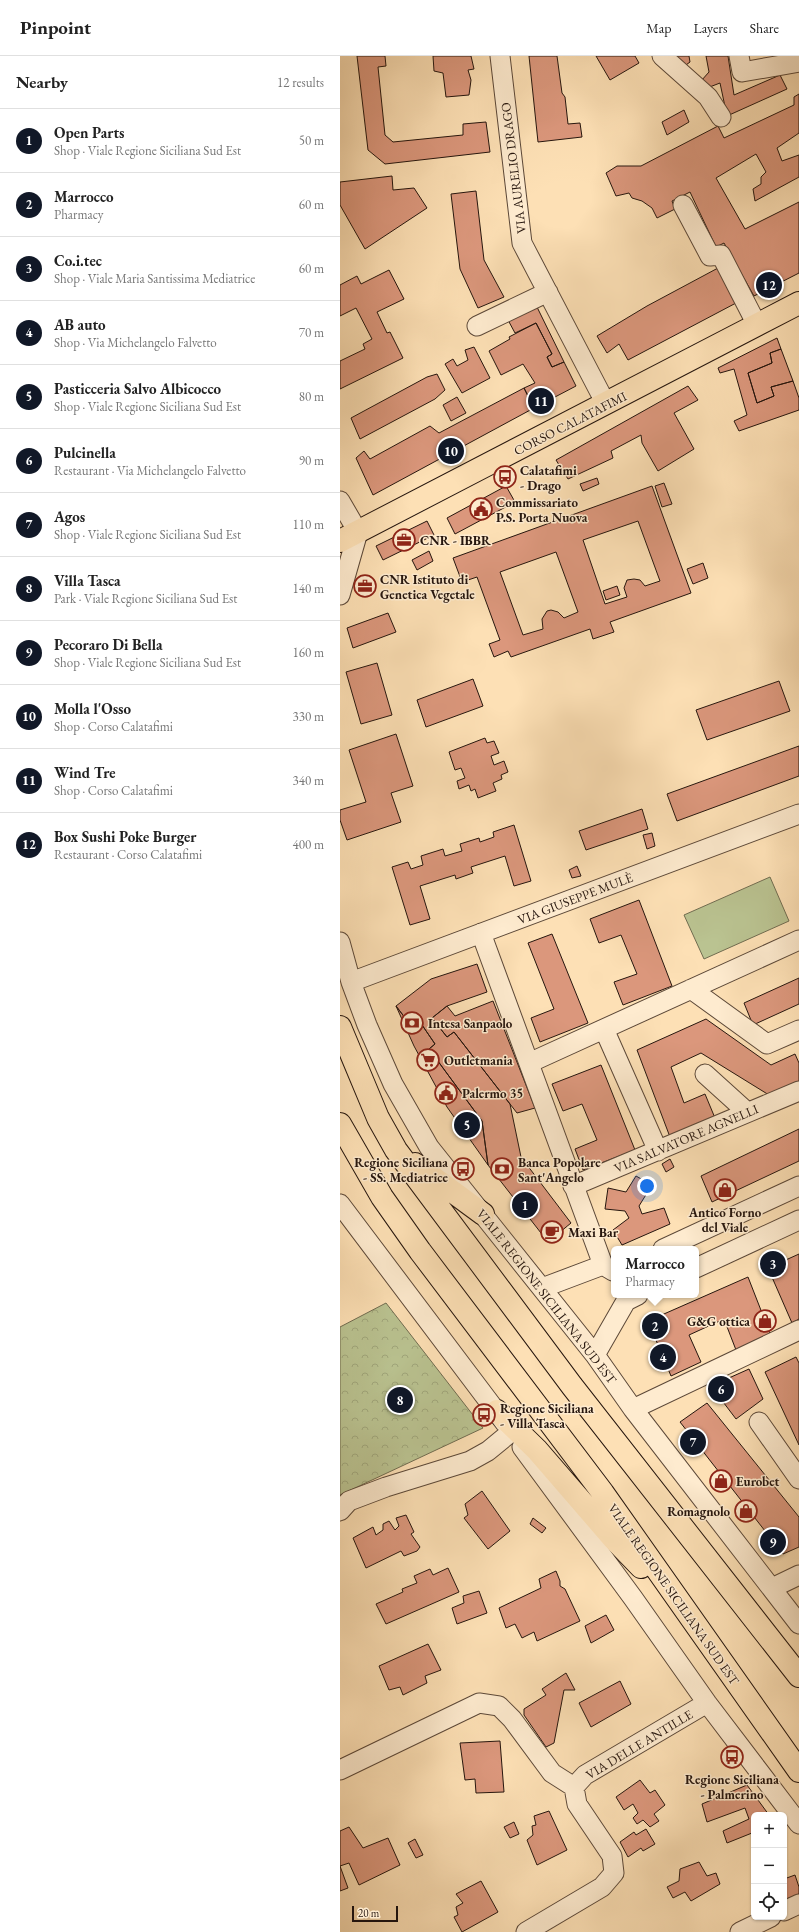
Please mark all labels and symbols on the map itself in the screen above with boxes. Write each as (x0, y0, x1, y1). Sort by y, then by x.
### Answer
street label: VIA AURELIO DRAGO (497, 101, 530, 235)
pin: 12 (756, 270, 782, 300)
pin: 11 (528, 386, 554, 416)
street label: CORSO CALATAFIMI (511, 387, 630, 459)
pin: 10 (438, 436, 464, 466)
place label: Calatafimi - Drago (520, 462, 577, 494)
bus stop icon: Calatafimi - Drago (492, 464, 518, 490)
place label: Commissariato P.S. Porta Nuova (496, 494, 588, 526)
public building icon: Commissariato P.S. Porta Nuova (468, 496, 494, 522)
office icon: CNR - IBBR (391, 527, 417, 553)
place label: CNR - IBBR (420, 532, 491, 549)
place label: CNR Istituto di Genetica Vegetale (380, 571, 475, 603)
office icon: CNR Istituto di Genetica Vegetale (352, 573, 378, 599)
street label: VIA GIUSEPPE MULÈ (515, 869, 635, 928)
bank icon: Intesa Sanpaolo (399, 1010, 425, 1036)
place label: Intesa Sanpaolo (428, 1015, 513, 1032)
supermarket icon: Outletmania (415, 1047, 441, 1073)
place label: Outletmania (444, 1052, 513, 1069)
public building icon: Palermo 35 (433, 1080, 459, 1106)
place label: Palermo 35 (462, 1085, 523, 1102)
street label: VIA SALVATORE AGNELLI (611, 1100, 761, 1177)
pin: 5 (454, 1110, 480, 1140)
place label: Regione Siciliana - SS. Mediatrice (354, 1154, 449, 1186)
place label: Banca Popolare Sant'Angelo (518, 1154, 601, 1186)
bus stop icon: Regione Siciliana - SS. Mediatrice (450, 1156, 476, 1182)
bank icon: Banca Popolare Sant'Angelo (489, 1156, 515, 1182)
your location (637, 1176, 657, 1196)
shop icon: Antico Forno del Viale (712, 1177, 738, 1203)
pin: 1 (512, 1190, 538, 1220)
place label: Antico Forno del Viale (688, 1204, 762, 1236)
street label: VIALE REGIONE SICILIANA SUD EST (473, 1205, 620, 1387)
cafe icon: Maxi Bar (539, 1219, 565, 1245)
place label: Maxi Bar (568, 1224, 619, 1241)
pin: 3 (760, 1249, 786, 1279)
shop icon: G&G ottica (752, 1308, 778, 1334)
pin: 2 (642, 1311, 668, 1341)
place label: G&G ottica (687, 1313, 750, 1330)
pin: 4 (650, 1342, 676, 1372)
pin: 6 (708, 1374, 734, 1404)
pin: 8 (387, 1385, 413, 1415)
place label: Regione Siciliana - Villa Tasca (500, 1400, 594, 1432)
bus stop icon: Regione Siciliana - Villa Tasca (471, 1402, 497, 1428)
pin: 7 (680, 1427, 706, 1457)
shop icon: Eurobet (708, 1468, 734, 1494)
place label: Eurobet (736, 1473, 780, 1490)
shop icon: Romagnolo (733, 1498, 759, 1524)
street label: VIALE REGIONE SICILIANA SUD EST (604, 1500, 743, 1688)
place label: Romagnolo (667, 1503, 730, 1520)
pin: 9 (760, 1527, 786, 1557)
street label: VIA DELLE ANTILLE (583, 1706, 696, 1783)
bus stop icon: Regione Siciliana - Palmerino (719, 1744, 745, 1770)
place label: Regione Siciliana - Palmerino (685, 1771, 779, 1803)
scale bar (352, 1904, 398, 1923)

